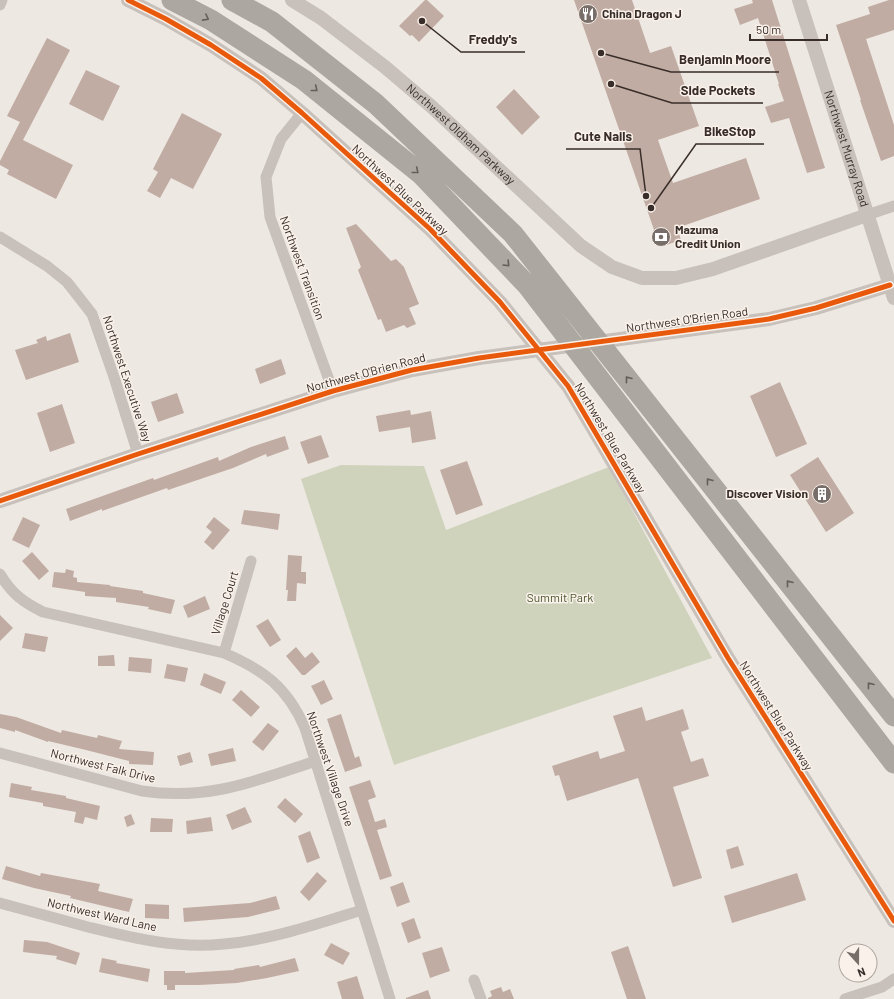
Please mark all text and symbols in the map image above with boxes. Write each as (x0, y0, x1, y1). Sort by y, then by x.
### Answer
restaurant icon: China Dragon J (577, 3, 599, 25)
place label: China Dragon J (602, 6, 682, 20)
one-way arrow (202, 13, 209, 20)
scale bar (750, 16, 827, 42)
text: 50 m (756, 22, 781, 36)
callout: Freddy's (461, 27, 525, 52)
text: Freddy's (469, 31, 518, 47)
callout: Benjamin Moore (671, 47, 779, 72)
text: Benjamin Moore (679, 51, 771, 67)
callout: Side Pockets (672, 78, 763, 103)
street label: Northwest Oldham Parkway (404, 80, 519, 187)
text: Side Pockets (681, 82, 756, 98)
one-way arrow (310, 84, 317, 91)
street label: Northwest Murray Road (822, 88, 872, 208)
callout: BikeStop (696, 119, 764, 144)
text: BikeStop (704, 123, 756, 139)
callout: Cute Nails (566, 124, 640, 149)
text: Cute Nails (574, 128, 633, 144)
street label: Northwest Blue Parkway (350, 141, 452, 238)
one-way arrow (411, 166, 419, 173)
street label: Northwest Transition (278, 214, 328, 322)
place label: Mazuma Credit Union (675, 222, 741, 250)
bank icon: Mazuma Credit Union (650, 226, 672, 248)
one-way arrow (502, 259, 510, 267)
street label: Northwest O'Brien Road (625, 304, 749, 334)
street label: Northwest Executive Way (101, 314, 155, 444)
street label: Northwest O'Brien Road (305, 349, 427, 395)
one-way arrow (626, 377, 633, 384)
street label: Northwest Blue Parkway (572, 380, 650, 496)
one-way arrow (706, 479, 713, 486)
building icon: Discover Vision (811, 483, 833, 505)
place label: Discover Vision (727, 486, 808, 500)
street label: Village Court (208, 569, 240, 636)
one-way arrow (787, 581, 794, 588)
park label: Summit Park (527, 590, 593, 604)
street label: Northwest Blue Parkway (737, 658, 817, 773)
one-way arrow (867, 683, 874, 690)
street label: Northwest Village Drive (305, 709, 357, 828)
street label: Northwest Falk Drive (49, 745, 157, 785)
street label: Northwest Ward Lane (46, 895, 158, 933)
north arrow (838, 943, 878, 983)
text: N (856, 965, 868, 980)

